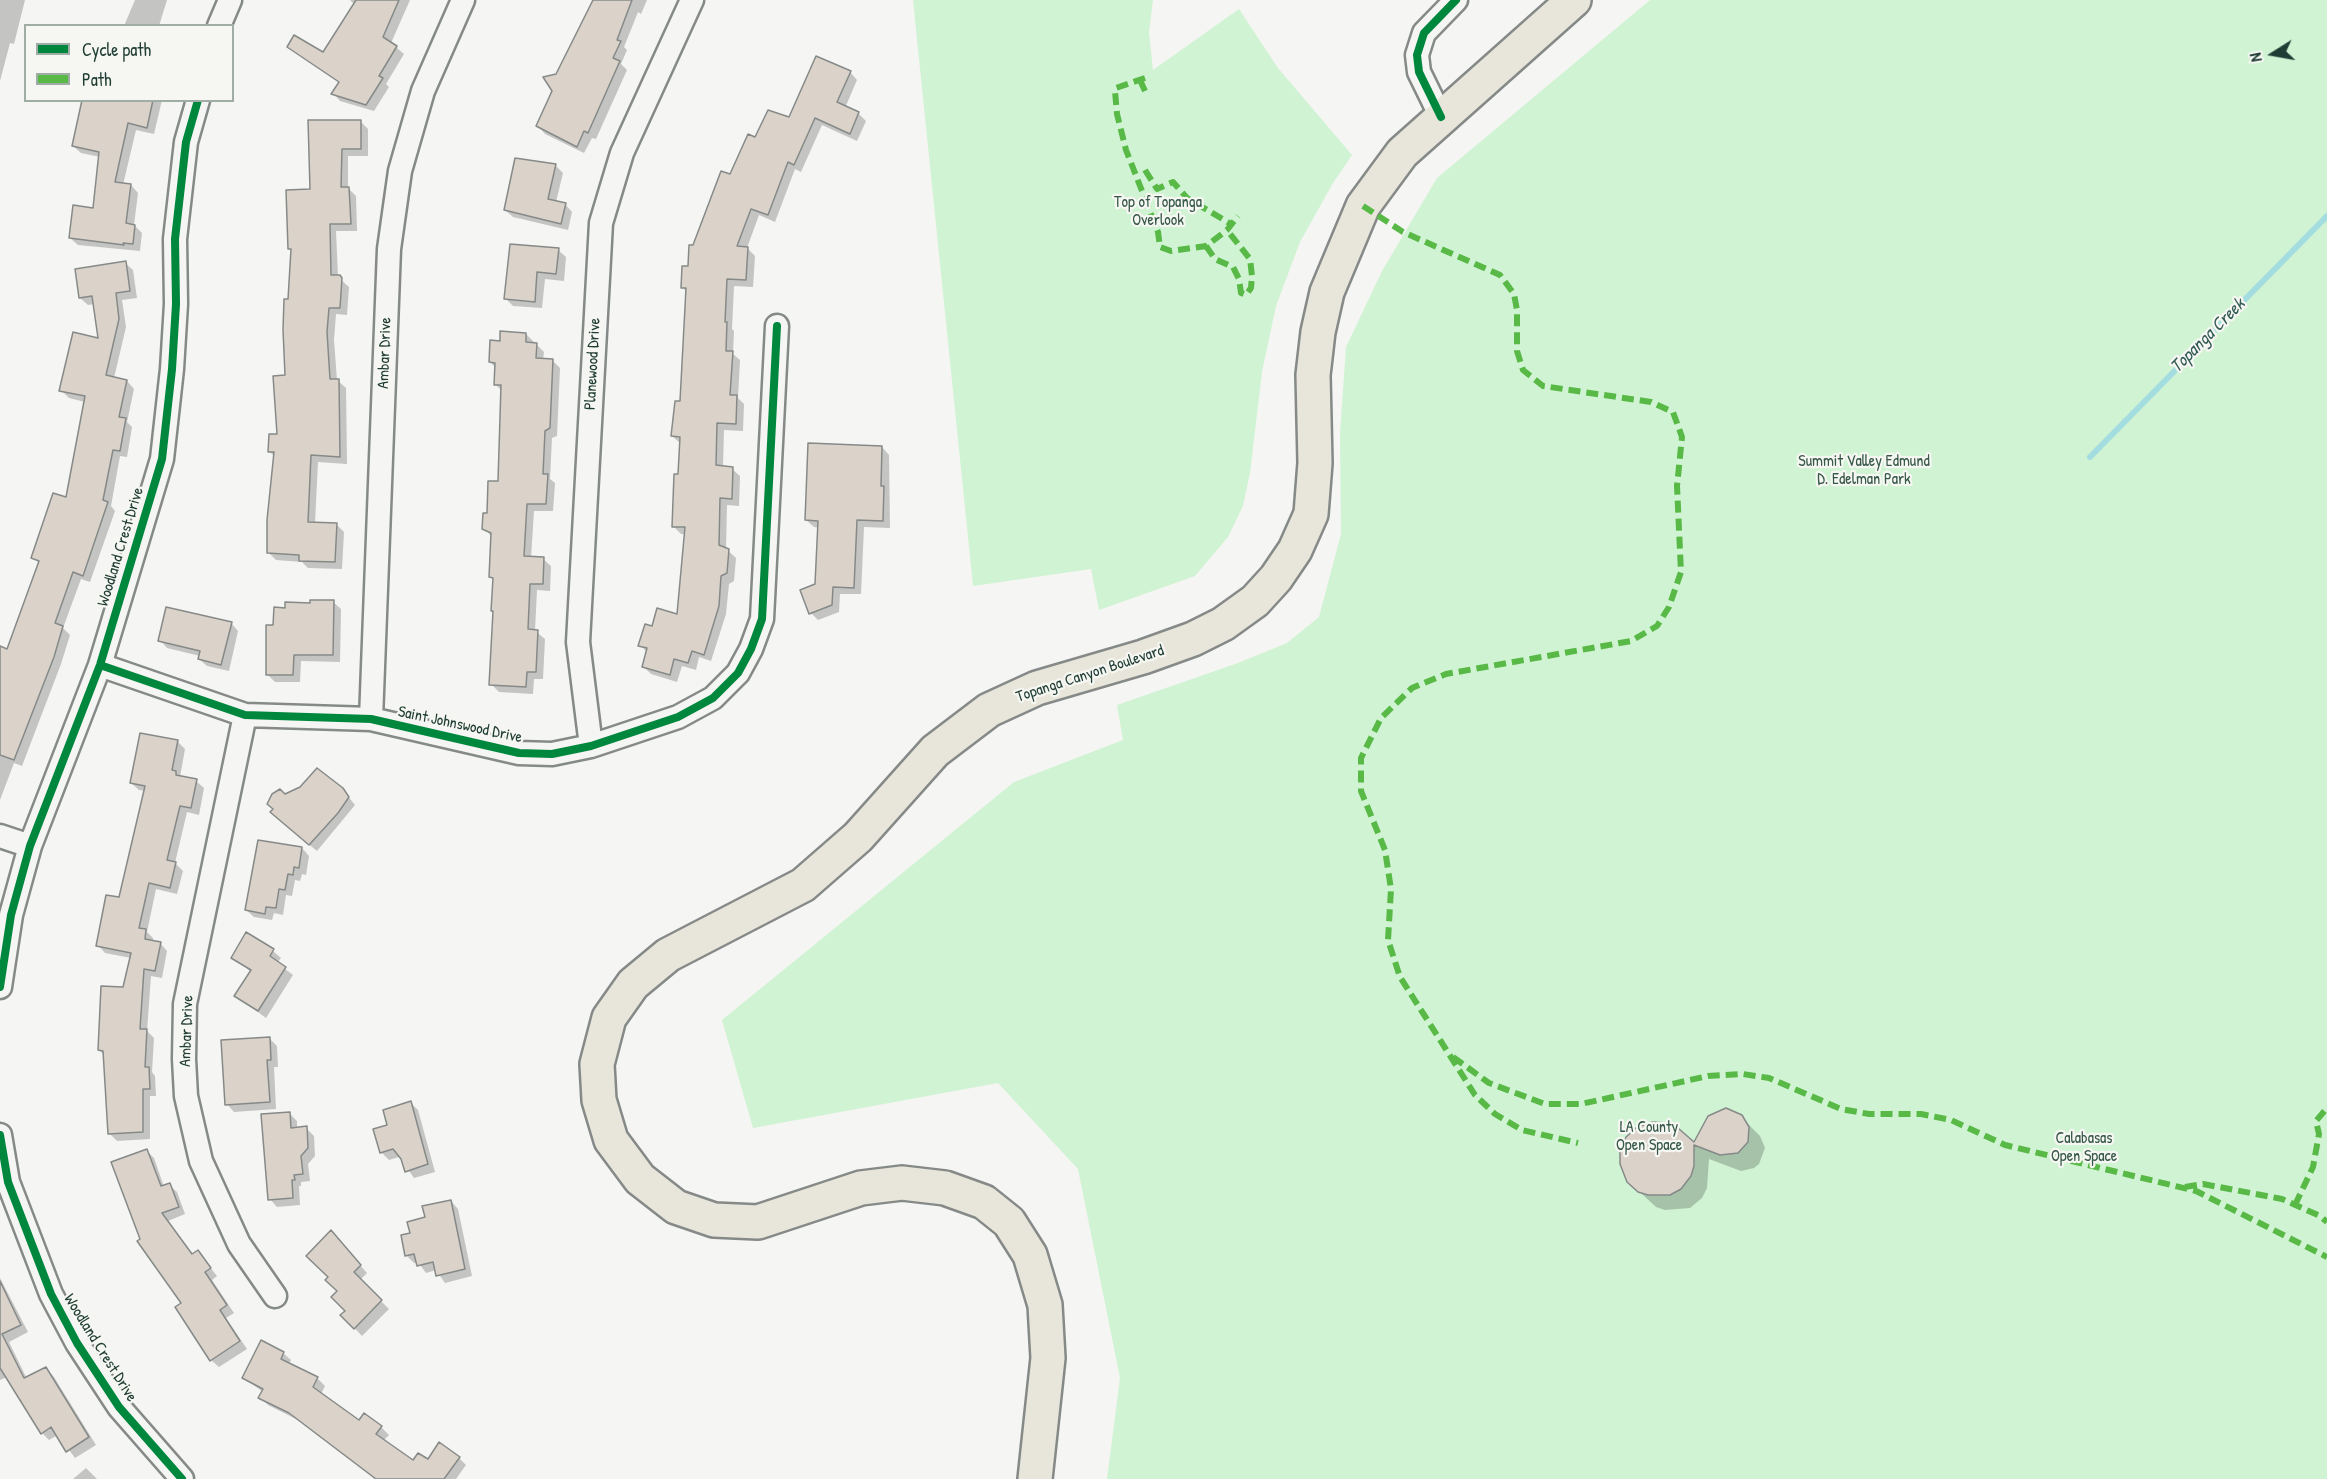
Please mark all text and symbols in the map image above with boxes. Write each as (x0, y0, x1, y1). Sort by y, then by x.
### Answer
legend (24, 24, 234, 102)
north arrow (2243, 24, 2303, 84)
text: Cycle path (82, 37, 151, 62)
text: N (2244, 51, 2267, 64)
text: Path (82, 67, 111, 92)
park label: Top of Topanga Overlook (1114, 193, 1202, 231)
water label: Topanga Creek (2166, 294, 2250, 378)
street label: Ambar Drive (374, 317, 396, 389)
street label: Planewood Drive (581, 317, 605, 411)
park label: Summit Valley Edmund D. Edelman Park (1798, 452, 1930, 490)
street label: Woodland Crest Drive (94, 485, 148, 609)
street label: Topanga Canyon Boulevard (1014, 641, 1166, 707)
street label: Saint Johnswood Drive (396, 702, 524, 748)
street label: Ambar Drive (176, 995, 198, 1067)
park label: LA County Open Space (1616, 1118, 1682, 1156)
park label: Calabasas Open Space (2051, 1129, 2117, 1167)
street label: Woodland Crest Drive (59, 1291, 141, 1405)

